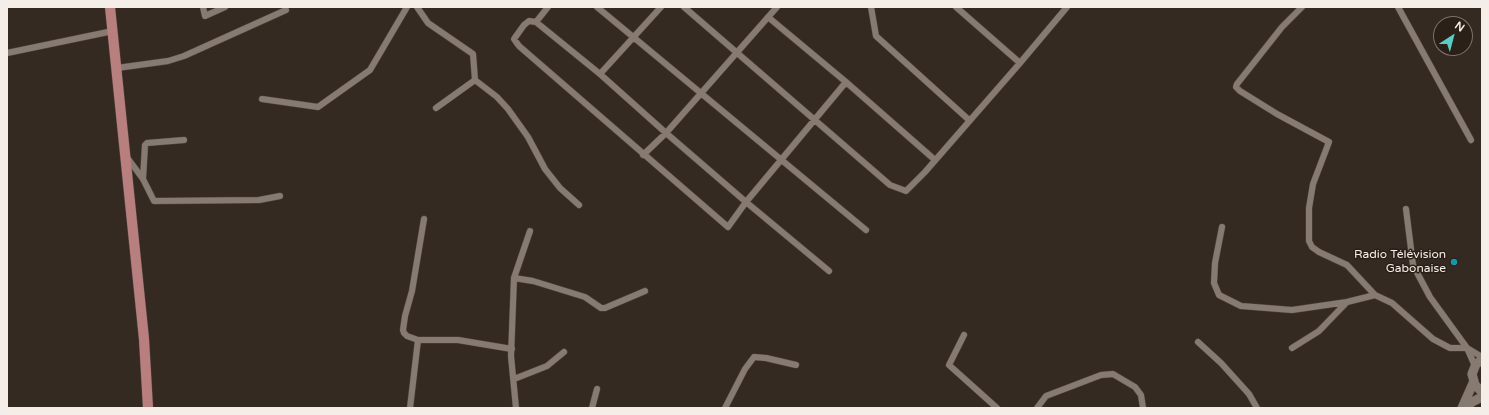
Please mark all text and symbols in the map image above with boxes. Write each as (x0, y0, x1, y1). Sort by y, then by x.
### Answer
north arrow (1433, 16, 1473, 56)
text: N (1452, 19, 1467, 35)
place label: Radio Télévision Gabonaise (1354, 248, 1446, 276)
marker: Radio Télévision Gabonaise (1449, 257, 1459, 267)

